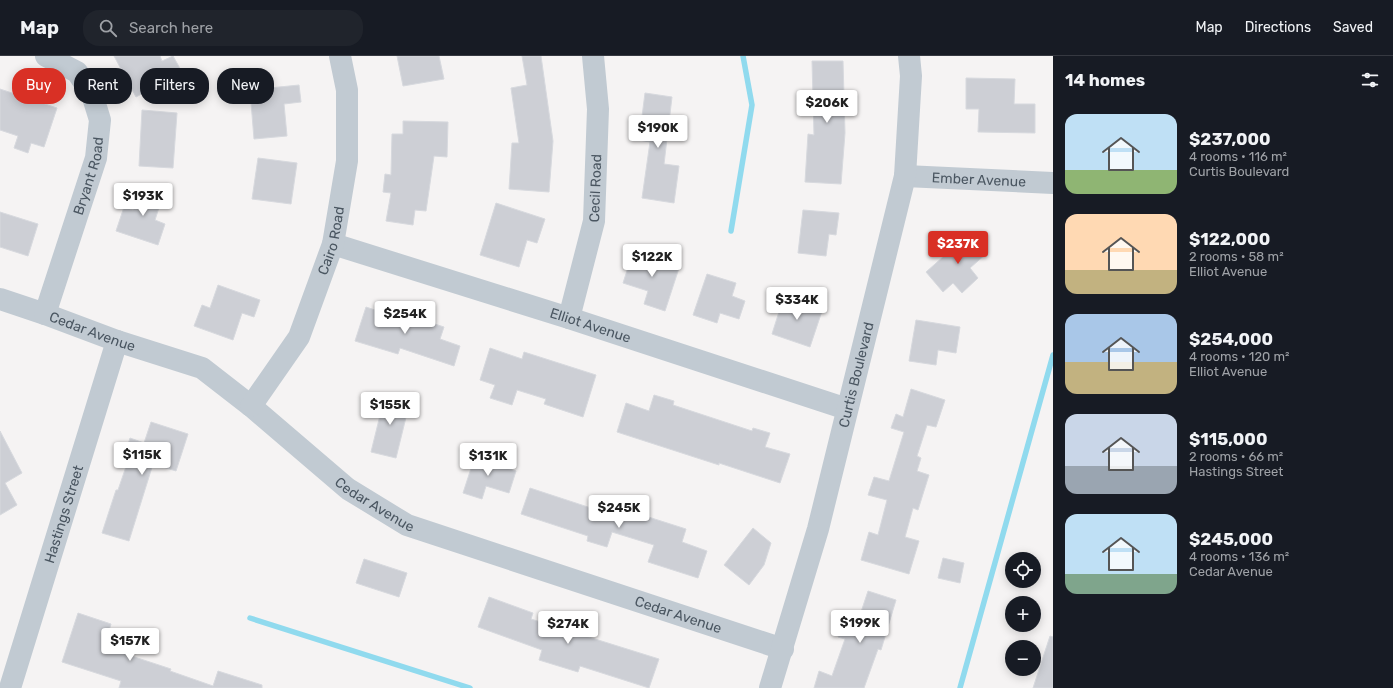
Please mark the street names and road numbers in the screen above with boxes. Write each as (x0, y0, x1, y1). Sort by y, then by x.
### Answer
street label: Bryant Road (70, 136, 107, 217)
street label: Cecil Road (586, 154, 605, 223)
street label: Ember Avenue (931, 169, 1027, 191)
street label: Cairo Road (314, 205, 348, 277)
street label: Elliot Avenue (548, 305, 633, 347)
street label: Cedar Avenue (47, 308, 138, 355)
street label: Curtis Boulevard (835, 320, 878, 429)
street label: Hastings Street (41, 463, 87, 565)
street label: Cedar Avenue (331, 474, 416, 536)
street label: Cedar Avenue (633, 593, 724, 637)

